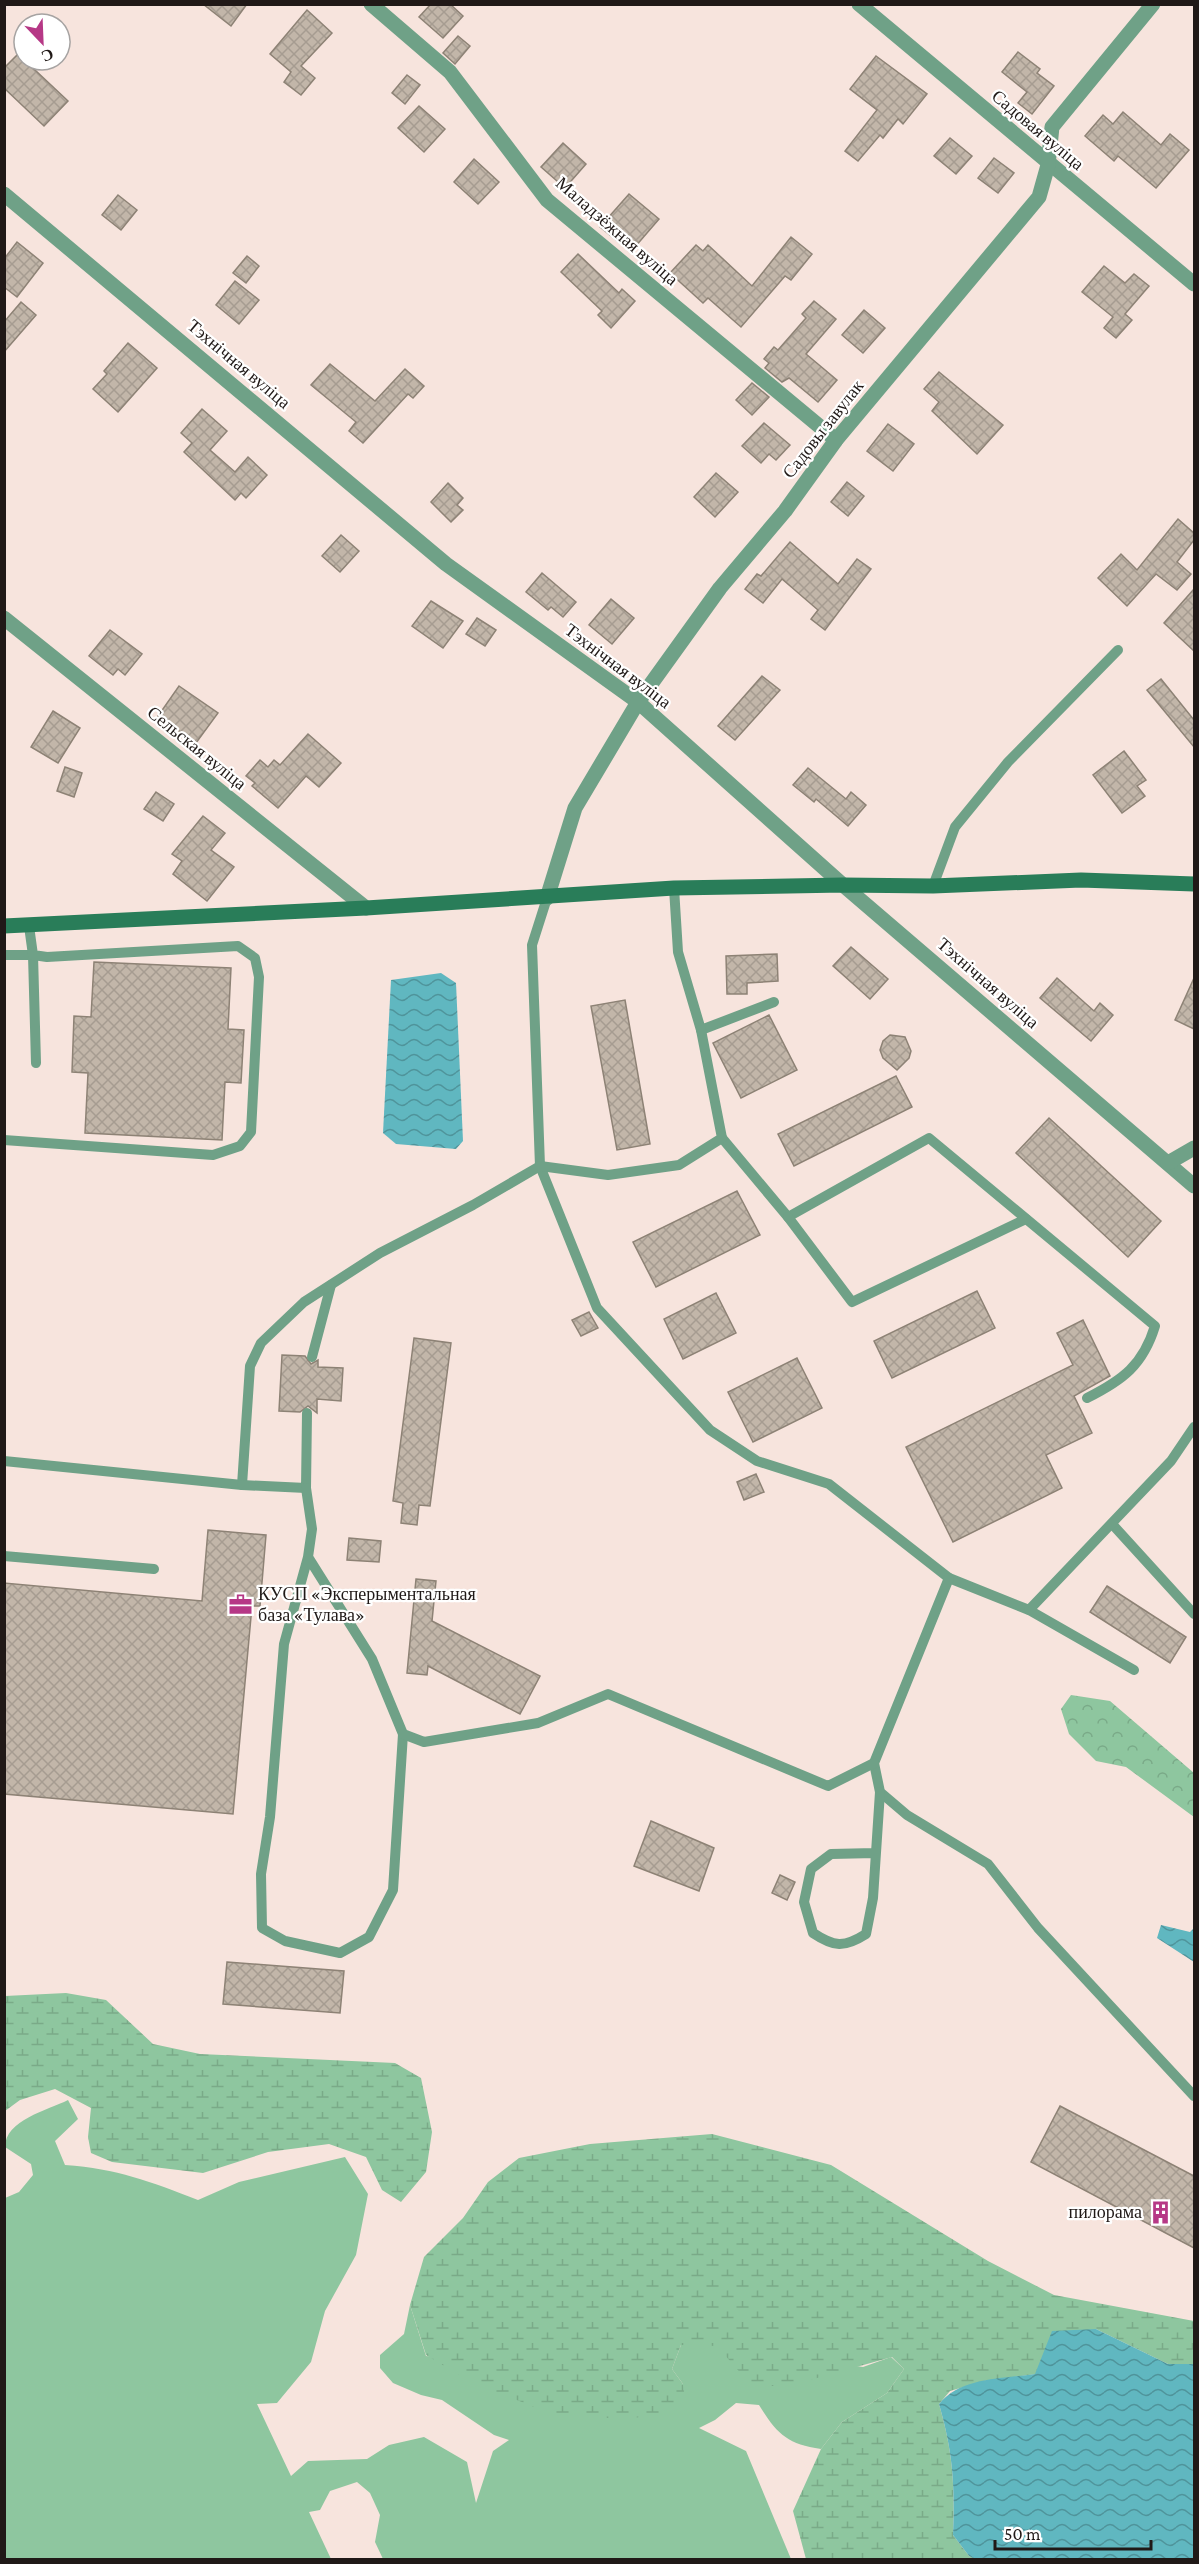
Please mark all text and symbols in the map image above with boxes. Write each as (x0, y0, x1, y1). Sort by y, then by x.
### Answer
north arrow (12, 12, 72, 72)
text: С (39, 45, 56, 65)
street label: Садовая вуліца (988, 86, 1088, 174)
street label: Маладзёжная вуліца (552, 173, 682, 289)
street label: Тэхнічная вуліца (184, 315, 294, 413)
street label: Садовы завулак (778, 376, 868, 482)
street label: Тэхнічная вуліца (561, 620, 675, 712)
street label: Сельская вуліца (144, 702, 250, 794)
street label: Тэхнічная вуліца (933, 934, 1043, 1032)
place label: КУСП «Эксперыментальная база «Тулава» (258, 1584, 476, 1625)
office icon: КУСП «Эксперыментальная база «Тулава» (227, 1591, 253, 1617)
building icon: пилорама (1147, 2199, 1173, 2225)
place label: пилорама (1069, 2202, 1142, 2222)
scale bar (995, 2513, 1151, 2551)
text: 50 m (1004, 2524, 1041, 2544)

